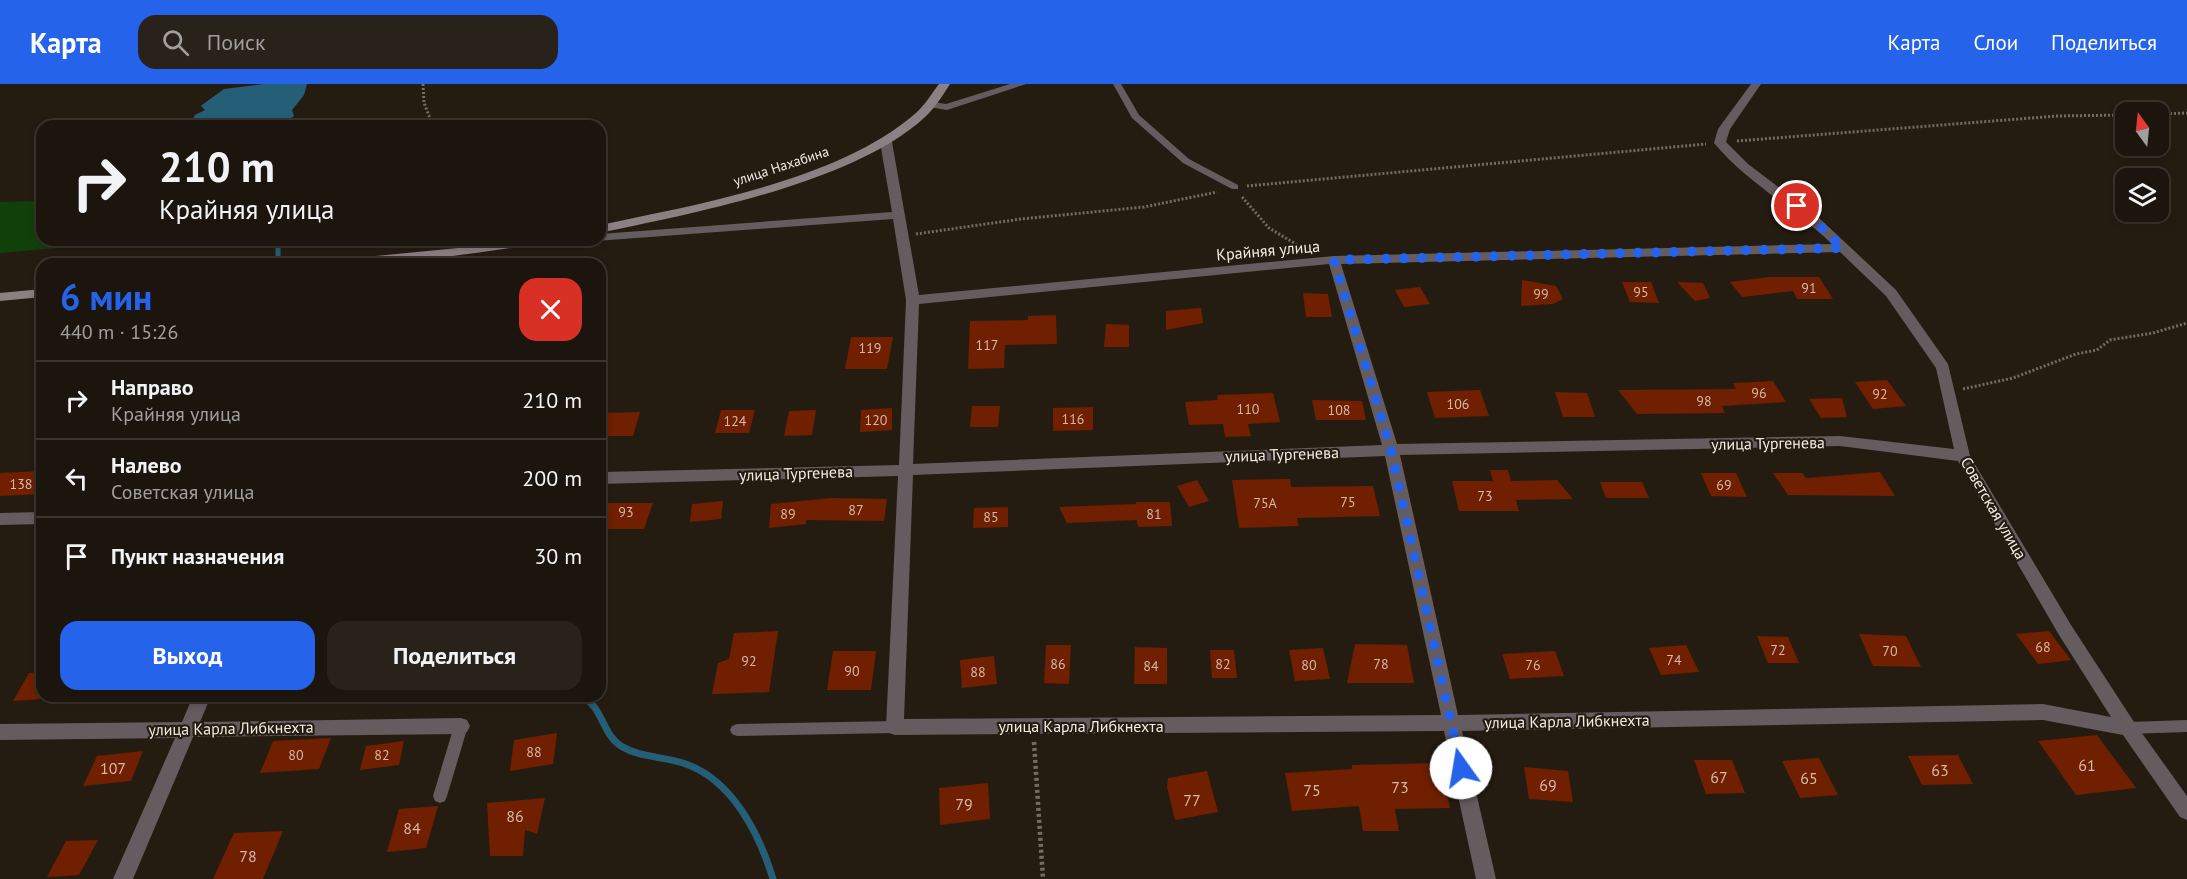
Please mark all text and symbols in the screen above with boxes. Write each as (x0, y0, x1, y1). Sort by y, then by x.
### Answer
search box (138, 15, 558, 69)
text: Карта (30, 24, 102, 61)
icon: search (159, 26, 192, 59)
text: Поиск (207, 28, 266, 56)
text: Карта (1887, 29, 1940, 56)
text: Слои (1973, 29, 2018, 56)
text: Поделиться (2051, 29, 2157, 56)
north arrow (2115, 102, 2169, 156)
map controls (2115, 102, 2169, 222)
text: 210 m (159, 139, 275, 194)
street label: улица Нахабина (731, 142, 831, 190)
icon: right (60, 144, 138, 222)
button: layers (2115, 168, 2169, 222)
pin (1771, 180, 1822, 231)
icon: arrive (1780, 189, 1813, 222)
text: Крайняя улица (159, 192, 334, 226)
street label: Крайняя улица (1215, 236, 1321, 264)
text: 6 мин (60, 273, 152, 320)
button: close (519, 278, 582, 341)
house number: 91 (1801, 279, 1817, 297)
house number: 95 (1633, 283, 1649, 301)
house number: 99 (1533, 285, 1549, 303)
text: 440 m · 15:26 (60, 319, 178, 345)
house number: 117 (976, 336, 998, 354)
house number: 119 (859, 339, 881, 357)
text: Направо (111, 373, 194, 401)
icon: right (60, 384, 93, 417)
house number: 96 (1751, 384, 1767, 402)
house number: 92 (1872, 385, 1888, 403)
text: 210 m (522, 386, 582, 414)
house number: 98 (1696, 392, 1712, 410)
house number: 106 (1447, 395, 1469, 413)
house number: 110 (1237, 400, 1260, 418)
text: Крайняя улица (111, 401, 241, 427)
house number: 108 (1328, 401, 1350, 419)
house number: 116 (1062, 410, 1084, 428)
house number: 120 (865, 411, 888, 429)
house number: 124 (724, 412, 747, 430)
street label: улица Тургенева (1711, 432, 1825, 454)
street label: улица Тургенева (1225, 442, 1339, 466)
text: Налево (111, 451, 182, 479)
street label: Советская улица (1957, 453, 2031, 563)
street label: улица Тургенева (739, 461, 853, 485)
icon: left (60, 462, 93, 495)
text: 200 m (522, 464, 582, 492)
house number: 138 (10, 475, 32, 493)
house number: 69 (1716, 476, 1732, 494)
text: Советская улица (111, 479, 254, 505)
house number: 73 (1477, 487, 1493, 505)
house number: 75 (1340, 493, 1356, 511)
house number: 75А (1253, 494, 1278, 512)
house number: 87 (848, 501, 864, 519)
house number: 93 (618, 503, 634, 521)
house number: 89 (780, 505, 796, 523)
house number: 81 (1146, 505, 1162, 523)
house number: 85 (983, 508, 999, 526)
icon: arrive (60, 540, 93, 573)
text: Пункт назначения (111, 542, 284, 570)
text: 30 m (534, 542, 582, 570)
button: Выход (60, 621, 315, 690)
button: Поделиться (327, 621, 582, 690)
house number: 68 (2035, 638, 2051, 656)
house number: 72 (1770, 641, 1786, 659)
house number: 70 (1882, 642, 1898, 660)
house number: 74 (1666, 651, 1682, 669)
house number: 92 (741, 652, 757, 670)
house number: 86 (1050, 655, 1066, 673)
house number: 82 (1215, 655, 1231, 673)
house number: 78 (1373, 655, 1389, 673)
house number: 80 (1301, 656, 1317, 674)
house number: 76 (1525, 656, 1541, 674)
house number: 84 (1143, 657, 1159, 675)
house number: 90 (844, 662, 860, 680)
house number: 88 (970, 663, 986, 681)
street label: улица Карла Либкнехта (1484, 710, 1650, 732)
street label: улица Карла Либкнехта (998, 716, 1164, 736)
street label: улица Карла Либкнехта (148, 717, 314, 739)
position arrow (1429, 736, 1493, 800)
house number: 88 (526, 743, 542, 761)
house number: 80 (288, 746, 304, 764)
house number: 82 (374, 746, 390, 764)
house number: 61 (2078, 755, 2096, 775)
house number: 107 (100, 758, 126, 778)
house number: 63 (1931, 760, 1949, 780)
house number: 67 (1710, 767, 1728, 787)
house number: 65 (1800, 768, 1818, 788)
house number: 69 (1539, 775, 1557, 795)
house number: 73 (1391, 777, 1409, 797)
house number: 75 (1303, 780, 1321, 800)
house number: 77 (1183, 790, 1201, 810)
house number: 79 (955, 794, 973, 814)
house number: 86 (506, 806, 524, 826)
house number: 84 (403, 818, 421, 838)
house number: 78 (239, 846, 257, 866)

